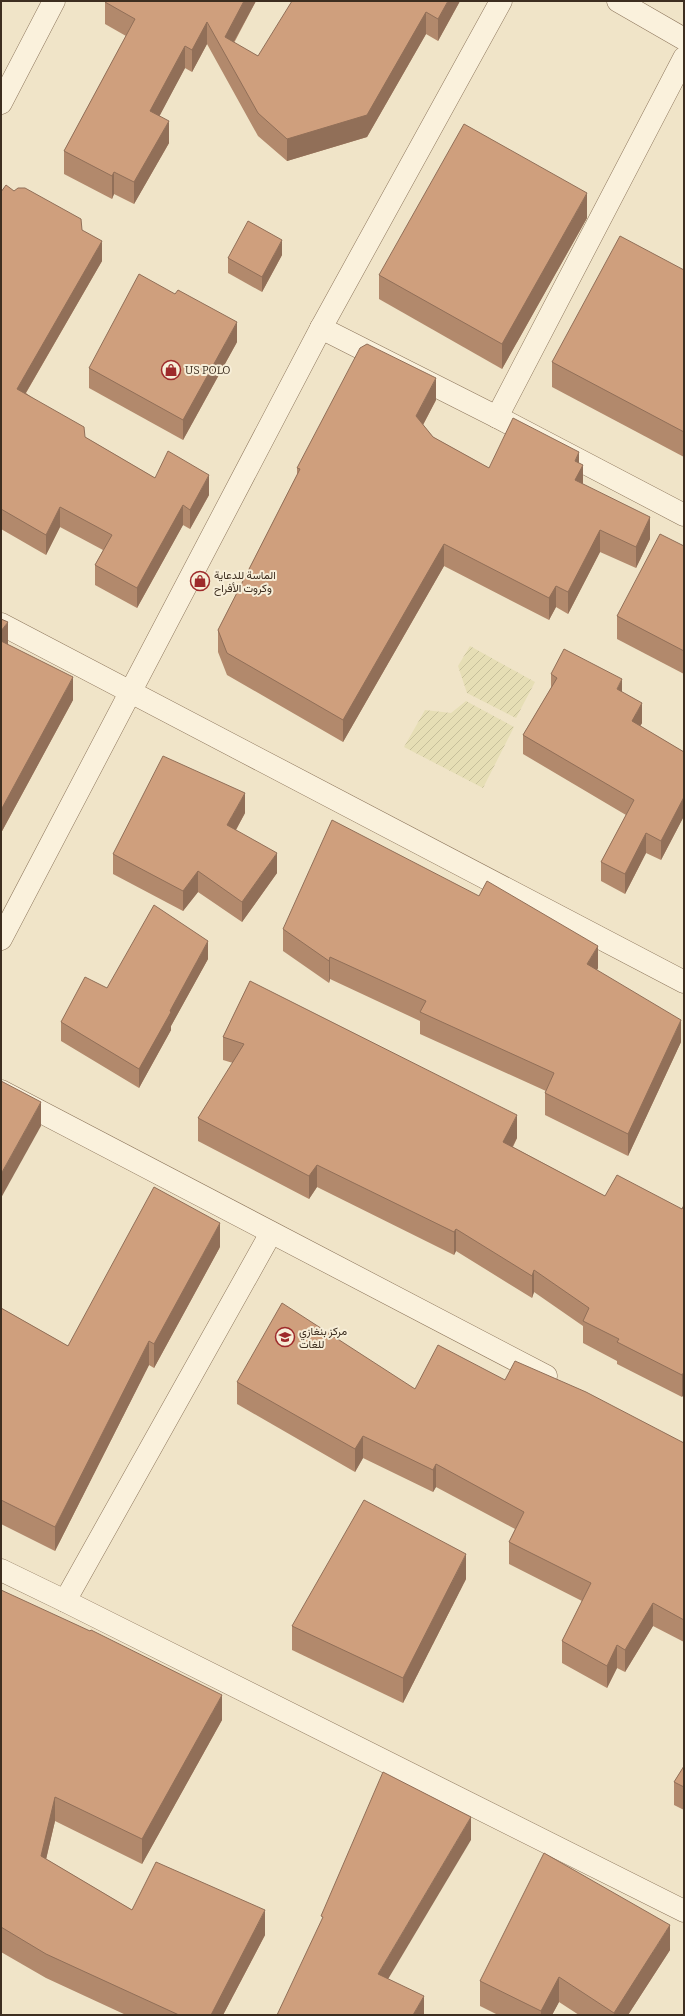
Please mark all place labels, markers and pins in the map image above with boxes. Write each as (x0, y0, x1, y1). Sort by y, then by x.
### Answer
shop icon: US POLO (160, 359, 182, 381)
place label: US POLO (185, 364, 231, 377)
place label: الماسة للدعاية وكروت الأفراح (214, 569, 276, 596)
shop icon: الماسة للدعاية وكروت الأفراح (189, 570, 211, 592)
place label: مركز بنغازي للغات (299, 1325, 347, 1351)
school or university icon: مركز بنغازي للغات (274, 1326, 296, 1348)

